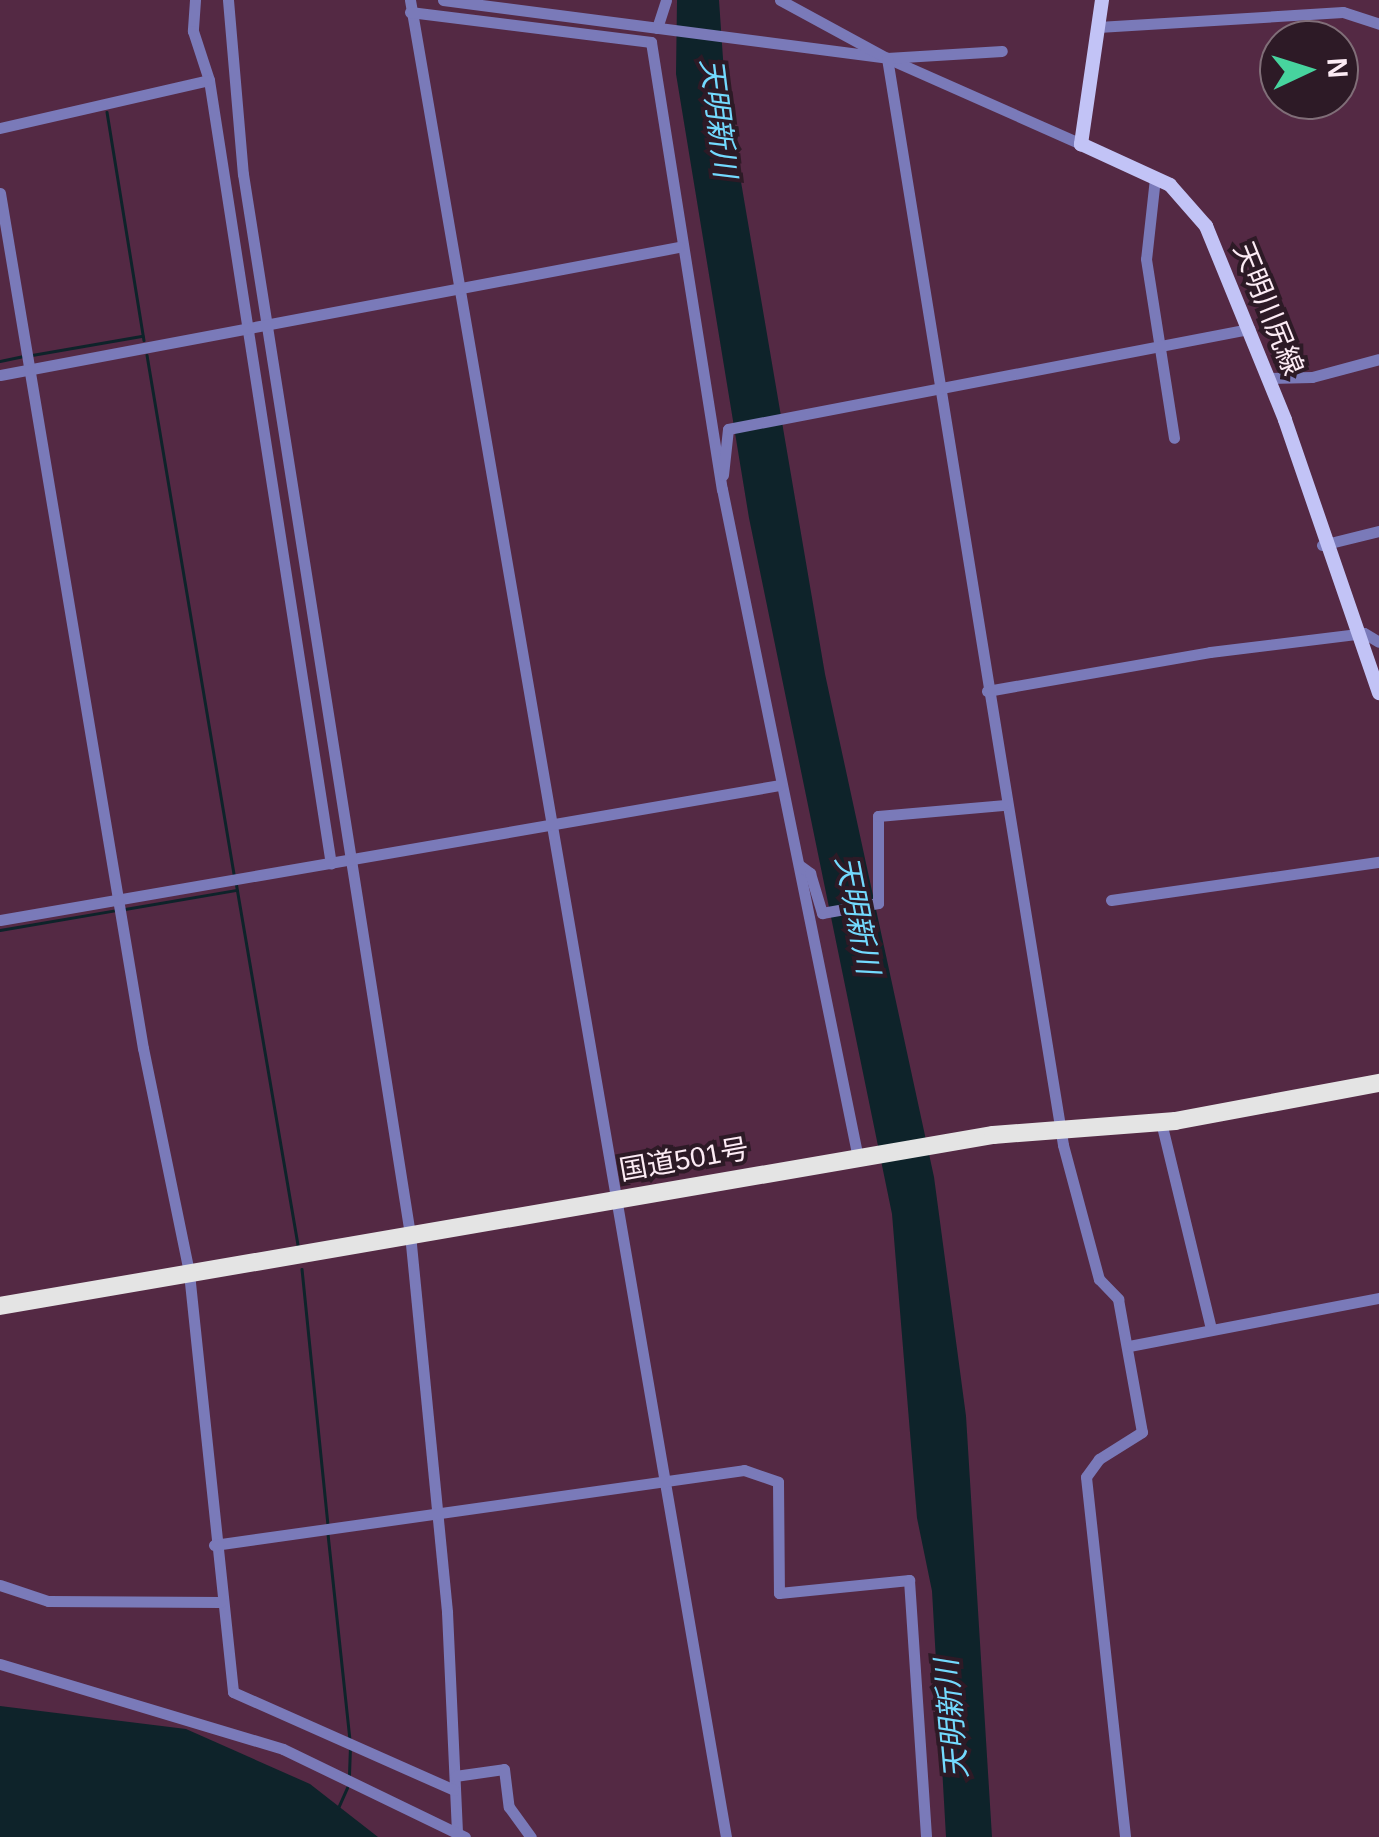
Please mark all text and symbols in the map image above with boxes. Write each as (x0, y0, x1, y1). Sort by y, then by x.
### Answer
north arrow (1259, 20, 1359, 120)
water label: 天明新川 (693, 56, 743, 180)
text: N (1321, 57, 1354, 79)
street label: 天明川尻線 (1226, 238, 1310, 380)
water label: 天明新川 (828, 853, 886, 977)
street label: 国道501号 (617, 1132, 751, 1188)
water label: 天明新川 (929, 1658, 975, 1780)

